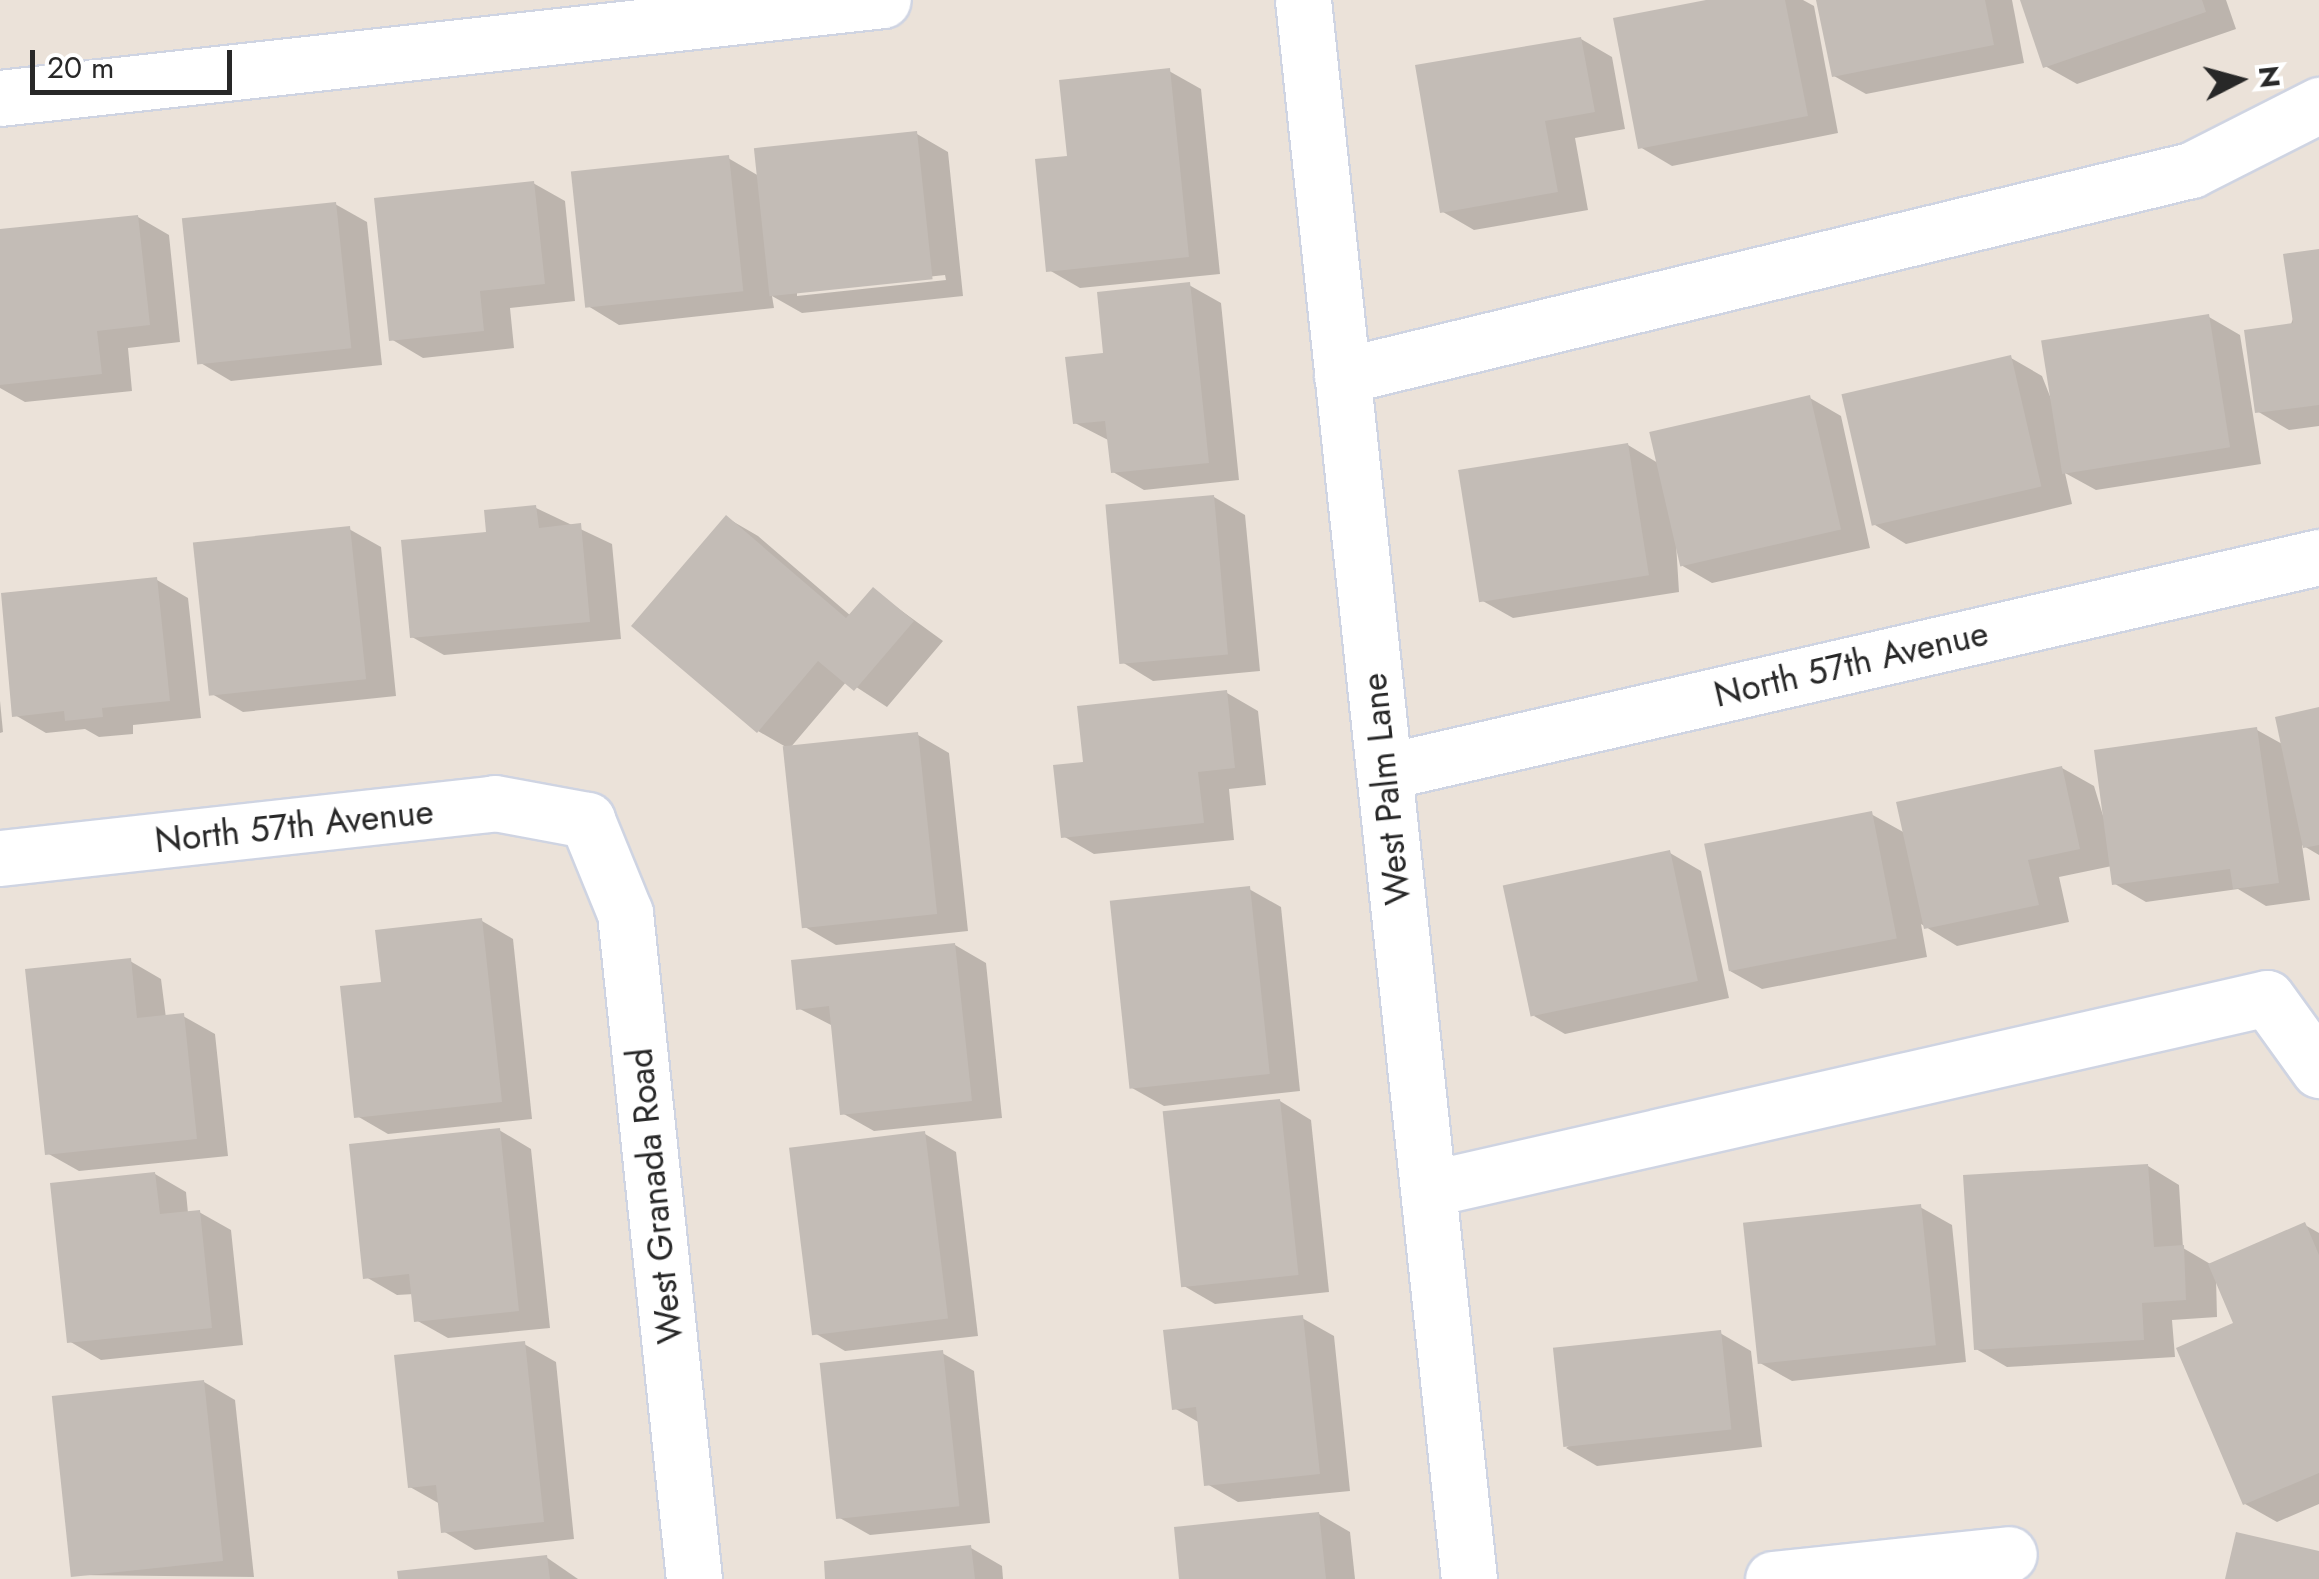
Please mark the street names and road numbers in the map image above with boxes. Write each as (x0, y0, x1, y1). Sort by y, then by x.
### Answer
street label: North 57th Avenue (1710, 612, 1992, 716)
street label: West Palm Lane (1353, 671, 1419, 907)
street label: North 57th Avenue (153, 790, 435, 862)
street label: West Granada Road (619, 1046, 691, 1346)

